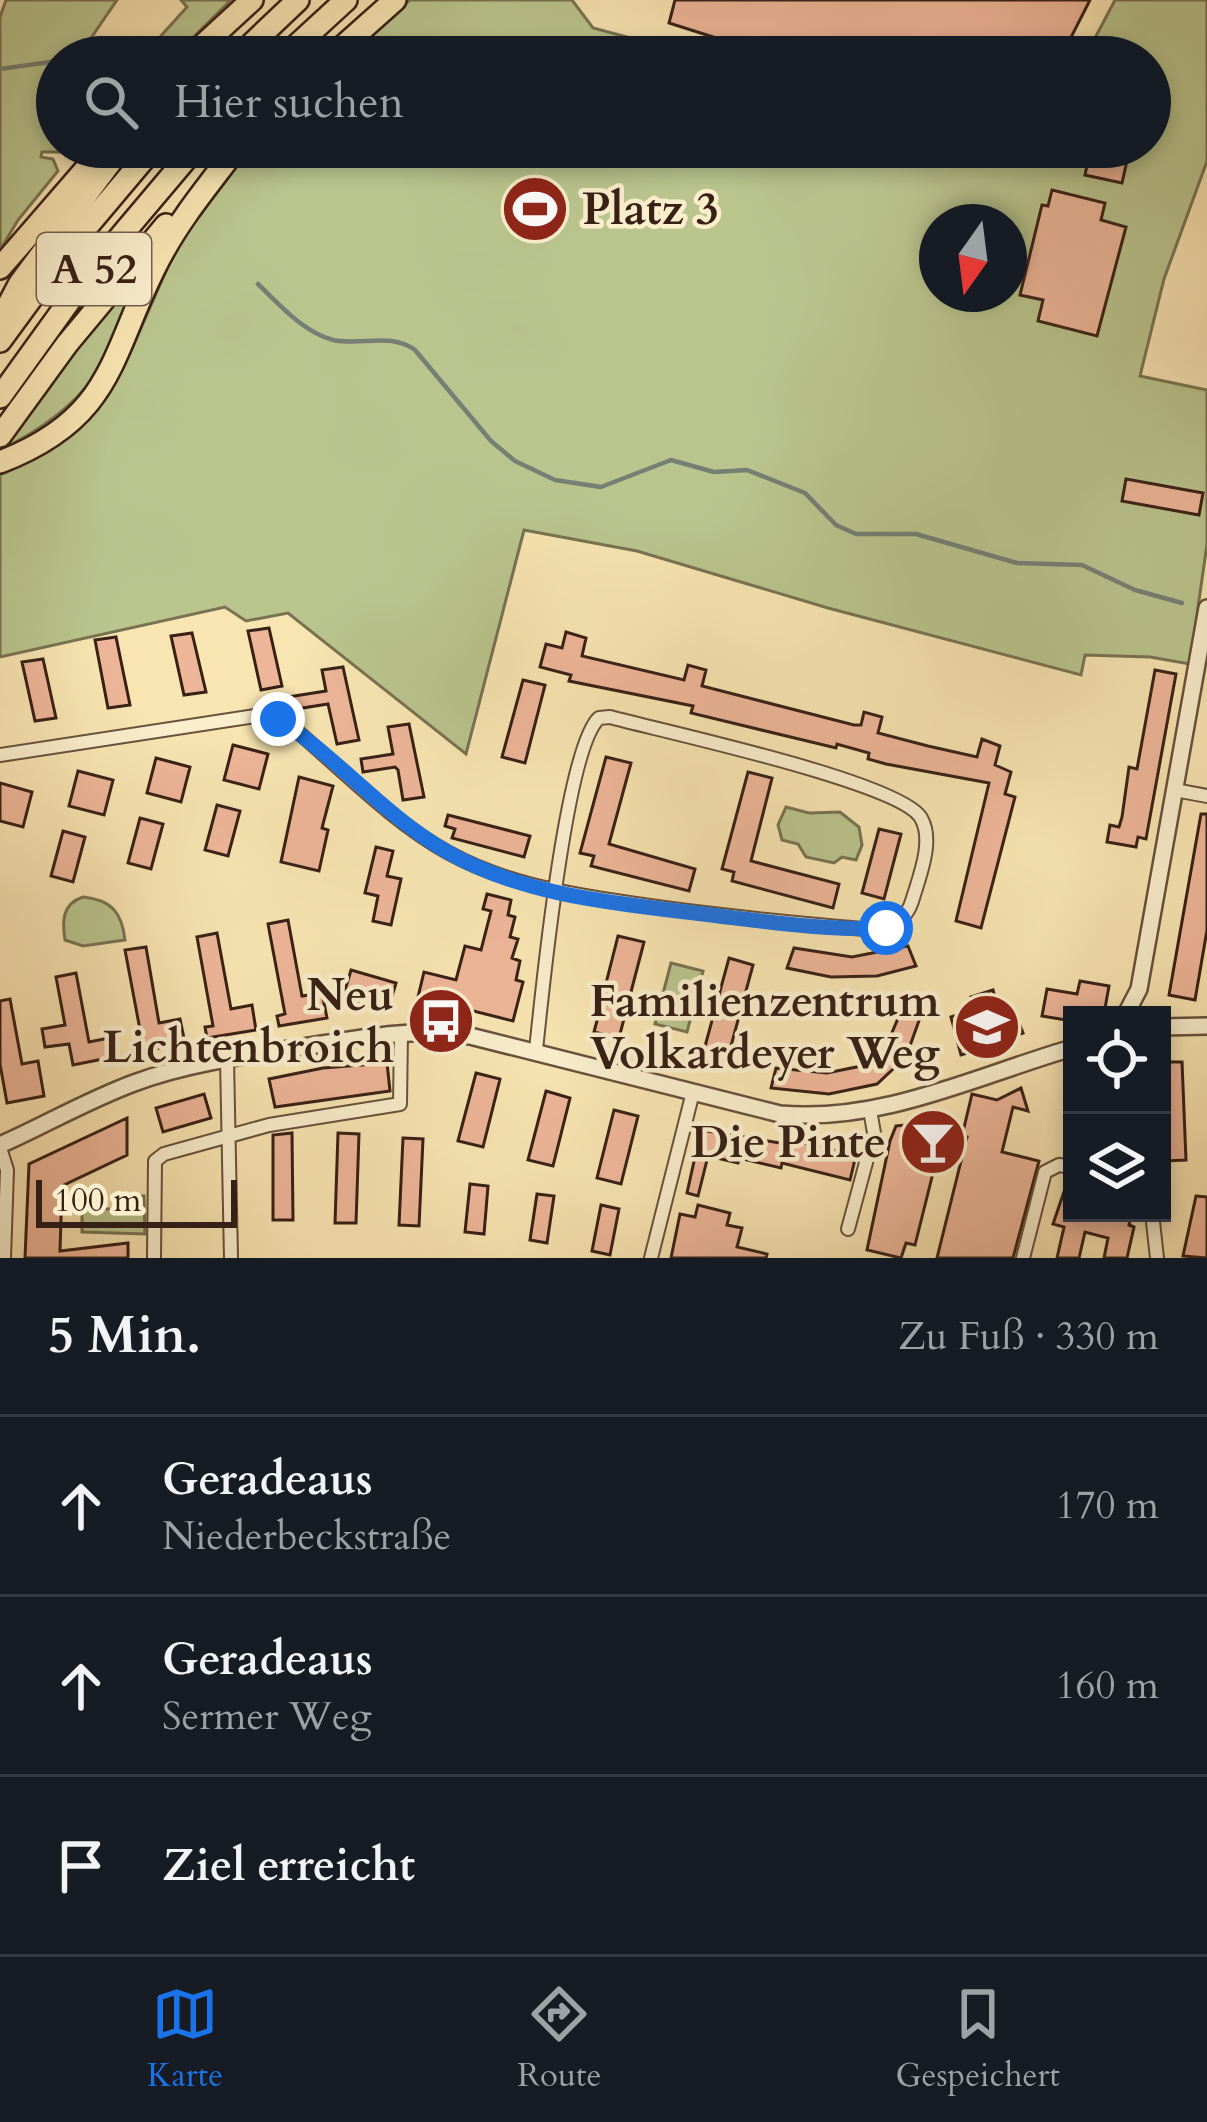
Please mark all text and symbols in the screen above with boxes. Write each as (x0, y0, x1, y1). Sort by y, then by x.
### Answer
search box (36, 36, 1171, 168)
icon: search (78, 69, 144, 135)
text: Hier suchen (174, 72, 404, 133)
sports icon: Platz 3 (500, 174, 570, 244)
place label: Platz 3 (582, 179, 719, 240)
north arrow (919, 204, 1027, 312)
road number: A 52 (37, 233, 151, 305)
route end (251, 692, 305, 746)
route start (859, 901, 913, 955)
place label: Neu Lichtenbroich (103, 965, 394, 1078)
place label: Familienzentrum Volkardeyer Weg (590, 971, 941, 1084)
bus stop icon: Neu Lichtenbroich (406, 986, 476, 1056)
school or university icon: Familienzentrum Volkardeyer Weg (952, 992, 1022, 1062)
map controls (1063, 1006, 1171, 1222)
button: locate (1063, 1006, 1171, 1114)
bar icon: Die Pinte (898, 1107, 968, 1177)
place label: Die Pinte (690, 1112, 886, 1173)
button: layers (1063, 1114, 1171, 1222)
scale bar (36, 1174, 237, 1227)
text: 100 m (54, 1178, 141, 1223)
text: 5 Min. (48, 1301, 201, 1371)
text: Zu Fuß · 330 m (898, 1310, 1159, 1363)
text: Geradeaus (162, 1449, 373, 1510)
icon: ahead (48, 1473, 114, 1539)
text: 170 m (1056, 1479, 1159, 1532)
text: Niederbeckstraße (162, 1510, 451, 1563)
text: Geradeaus (162, 1629, 373, 1690)
icon: ahead (48, 1653, 114, 1719)
text: 160 m (1056, 1659, 1159, 1712)
text: Sermer Weg (162, 1690, 372, 1743)
icon: arrive (48, 1833, 114, 1899)
text: Ziel erreicht (162, 1835, 415, 1896)
tab: Karte (147, 1981, 223, 2098)
tab: Route (517, 1981, 601, 2098)
tab: Gespeichert (895, 1981, 1060, 2098)

